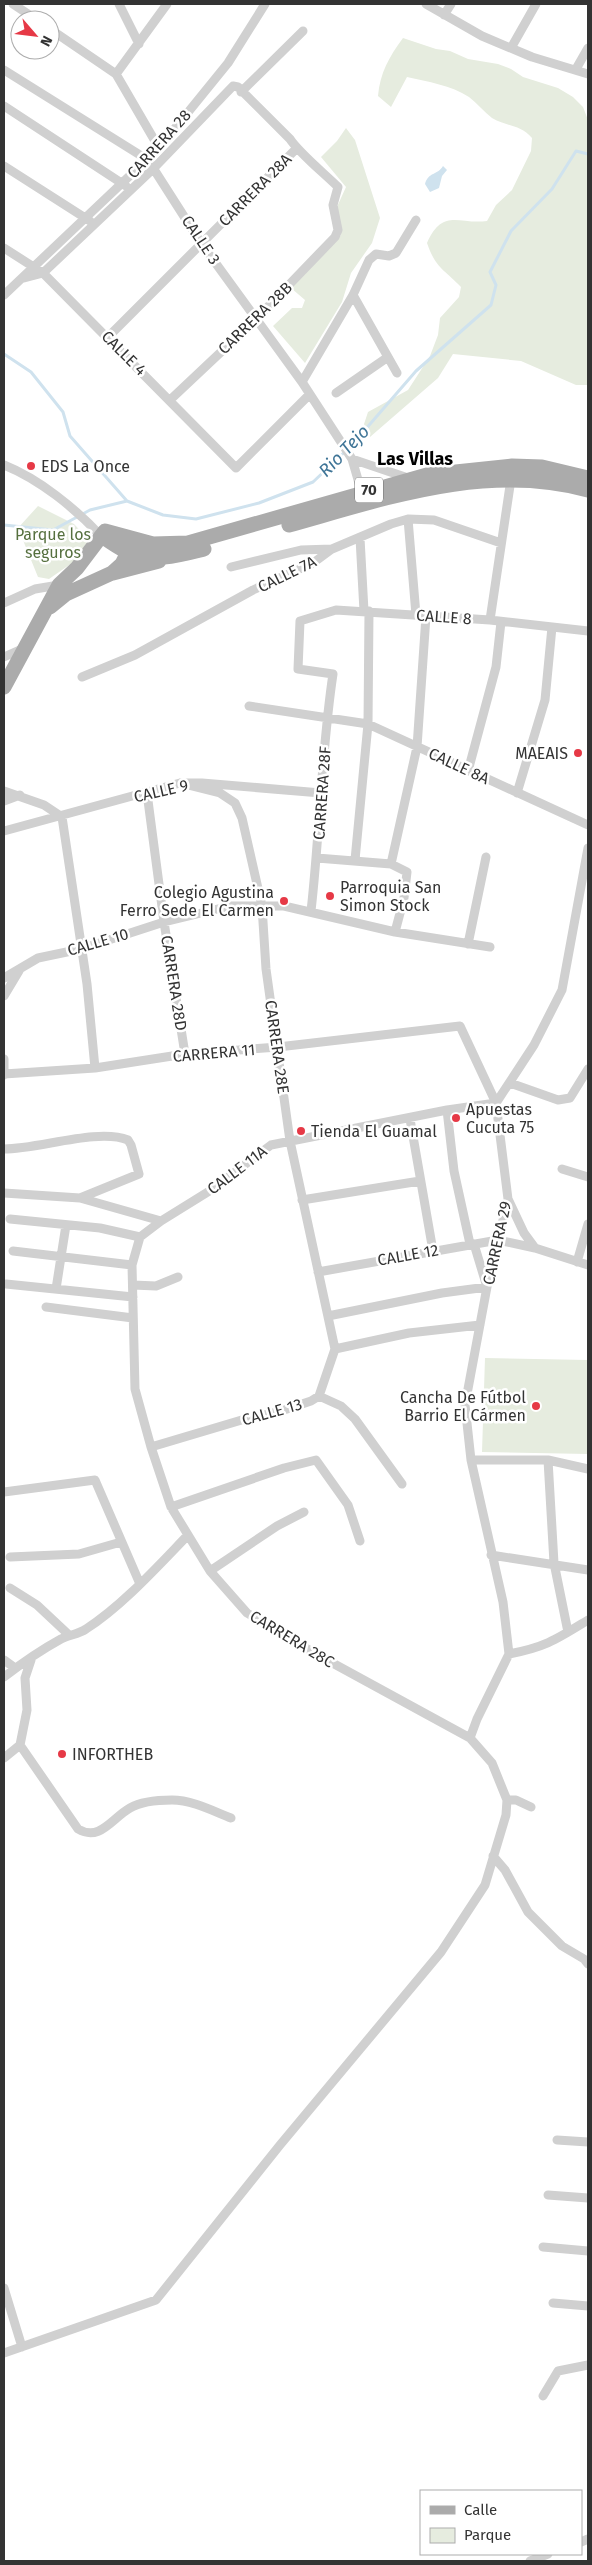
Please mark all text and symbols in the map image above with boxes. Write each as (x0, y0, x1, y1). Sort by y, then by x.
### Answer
north arrow (10, 10, 60, 60)
text: N (36, 33, 56, 49)
street label: CARRERA 28 (123, 106, 195, 182)
street label: CARRERA 28A (215, 149, 296, 230)
street label: CALLE 3 (178, 212, 224, 268)
street label: CARRERA 28B (214, 278, 296, 358)
street label: CALLE 4 (98, 327, 151, 380)
water label: Rio Tejo (314, 420, 374, 482)
district label: Las Villas (377, 448, 453, 470)
place label: EDS La Once (41, 457, 130, 476)
marker: EDS La Once (25, 460, 37, 472)
road number: 70 (355, 478, 383, 502)
park label: Parque los seguros (15, 525, 91, 562)
street label: CALLE 7A (255, 551, 320, 596)
street label: CALLE 8 (416, 606, 473, 628)
street label: CALLE 8A (426, 744, 493, 789)
place label: MAEAIS (515, 744, 568, 763)
street label: CARRERA 28F (309, 745, 335, 840)
marker: MAEAIS (572, 747, 584, 759)
street label: CALLE 9 (132, 776, 190, 806)
place label: Parroquia San Simon Stock (340, 878, 441, 915)
place label: Colegio Agustina Ferro Sede El Carmen (120, 883, 274, 920)
marker: Parroquia San Simon Stock (324, 890, 336, 902)
marker: Colegio Agustina Ferro Sede El Carmen (278, 895, 290, 907)
street label: CALLE 10 (65, 924, 131, 960)
street label: CARRERA 28D (157, 934, 191, 1032)
street label: CARRERA 28E (261, 999, 293, 1095)
street label: CARRERA 11 (172, 1040, 256, 1066)
place label: Apuestas Cucuta 75 (466, 1100, 534, 1137)
marker: Apuestas Cucuta 75 (450, 1112, 462, 1124)
place label: Tienda El Guamal (311, 1122, 437, 1141)
marker: Tienda El Guamal (295, 1125, 307, 1137)
street label: CALLE 11A (203, 1141, 271, 1199)
street label: CARRERA 29 (479, 1199, 515, 1287)
street label: CALLE 12 (376, 1240, 440, 1270)
place label: Cancha De Fútbol Barrio El Cármen (400, 1388, 526, 1425)
street label: CALLE 13 (240, 1394, 304, 1430)
marker: Cancha De Fútbol Barrio El Cármen (530, 1400, 542, 1412)
street label: CARRERA 28C (246, 1606, 338, 1672)
place label: INFORTHEB (72, 1745, 153, 1764)
marker: INFORTHEB (56, 1748, 68, 1760)
legend (420, 2490, 582, 2555)
text: Calle (464, 2501, 497, 2519)
text: Parque (464, 2526, 511, 2544)

